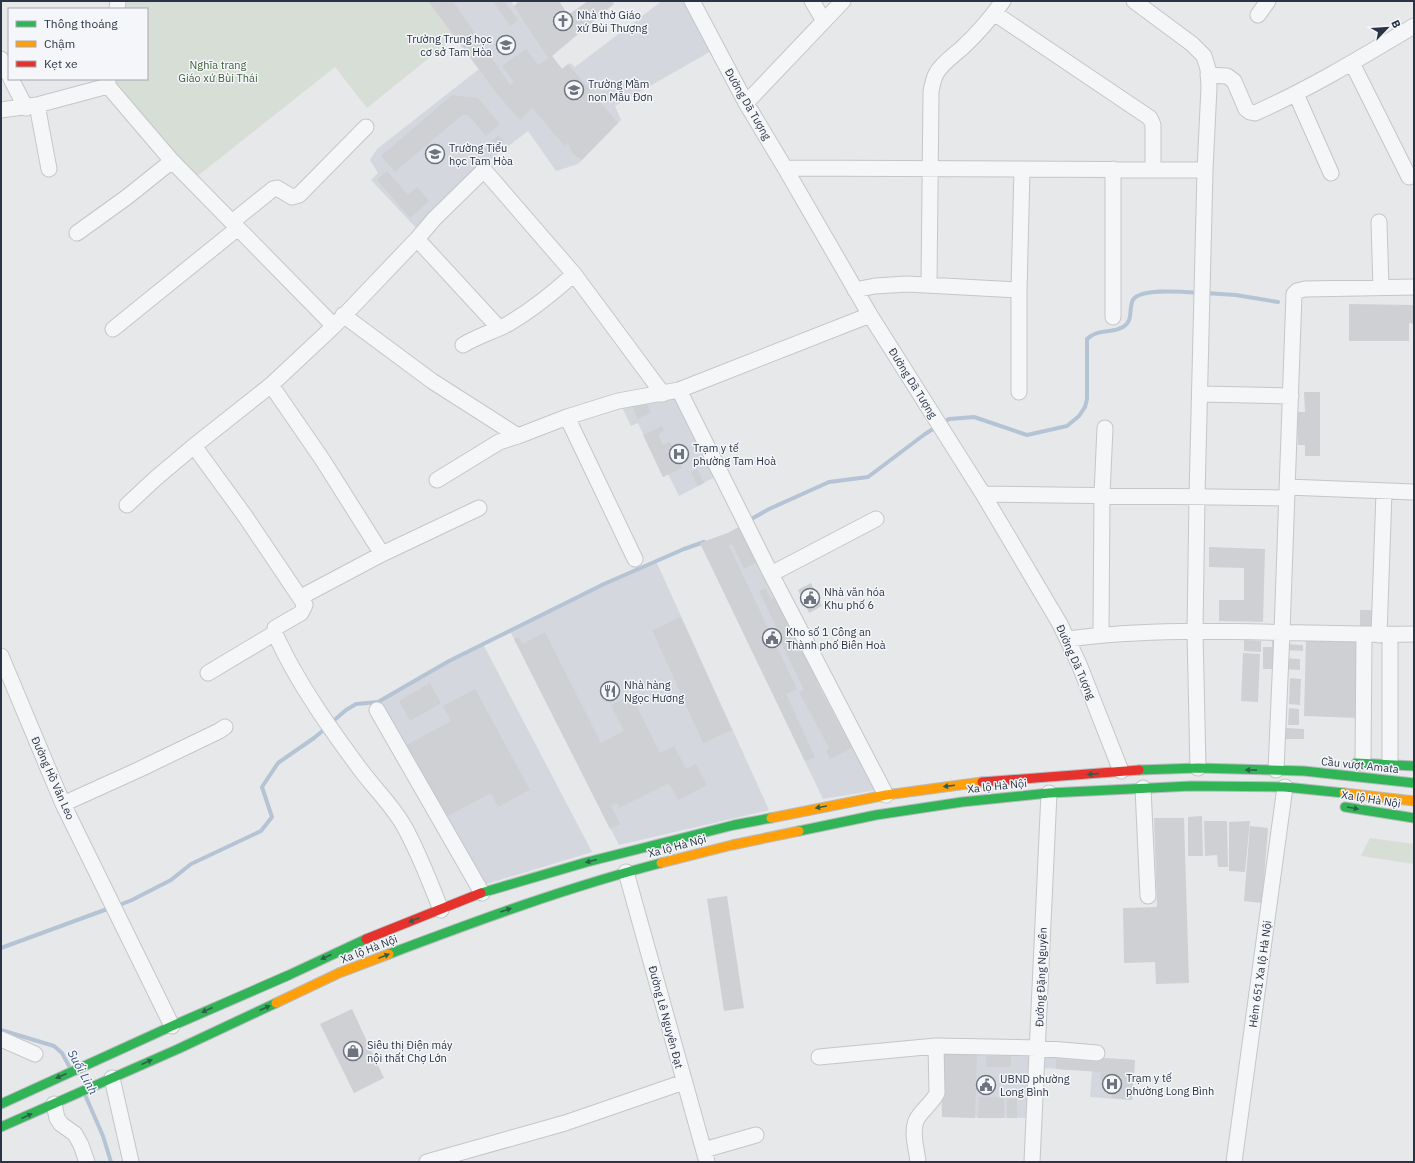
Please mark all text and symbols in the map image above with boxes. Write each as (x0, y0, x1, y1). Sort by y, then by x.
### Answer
legend (8, 8, 148, 80)
place label: Nhà thờ Giáo xứ Bùi Thượng (577, 8, 647, 35)
north arrow (1367, 8, 1407, 48)
church icon: Nhà thờ Giáo xứ Bùi Thượng (552, 10, 574, 32)
text: Thông thoáng (44, 16, 118, 31)
text: B (1388, 17, 1404, 30)
place label: Trường Trung học cơ sở Tam Hòa (406, 32, 492, 59)
school or university icon: Trường Trung học cơ sở Tam Hòa (495, 34, 517, 56)
text: Chậm (44, 36, 75, 51)
text: Kẹt xe (44, 56, 78, 71)
park label: Nghĩa trang Giáo xứ Bùi Thái (178, 58, 258, 85)
street label: Đường Dã Tượng (722, 66, 774, 143)
place label: Trường Mầm non Mẫu Đơn (588, 77, 653, 104)
school or university icon: Trường Mầm non Mẫu Đơn (563, 79, 585, 101)
place label: Trường Tiểu học Tam Hòa (449, 141, 513, 168)
school or university icon: Trường Tiểu học Tam Hòa (424, 143, 446, 165)
street label: Đường Dã Tượng (886, 345, 940, 421)
place label: Trạm y tế phường Tam Hoà (693, 441, 776, 468)
hospital icon: Trạm y tế phường Tam Hoà (668, 443, 690, 465)
place label: Nhà văn hóa Khu phố 6 (824, 585, 885, 612)
public building icon: Nhà văn hóa Khu phố 6 (799, 587, 821, 609)
street label: Đường Dã Tượng (1053, 622, 1099, 702)
place label: Kho số 1 Công an Thành phố Biên Hoà (786, 625, 886, 652)
public building icon: Kho số 1 Công an Thành phố Biên Hoà (761, 627, 783, 649)
place label: Nhà hàng Ngọc Hương (624, 678, 684, 705)
restaurant icon: Nhà hàng Ngọc Hương (599, 680, 621, 702)
street label: Đường Hồ Văn Leo (28, 734, 78, 822)
street label: Cầu vượt Amata (1320, 754, 1400, 776)
one-way arrow (1245, 766, 1257, 773)
one-way arrow (1087, 770, 1099, 777)
street label: Xa lộ Hà Nội (967, 776, 1027, 796)
one-way arrow (943, 783, 956, 790)
street label: Xa lộ Hà Nội (1340, 787, 1402, 811)
one-way arrow (815, 804, 827, 810)
one-way arrow (1347, 806, 1359, 812)
street label: Xa lộ Hà Nội (646, 832, 708, 860)
one-way arrow (584, 858, 596, 864)
one-way arrow (500, 907, 512, 913)
one-way arrow (408, 918, 420, 924)
street label: Hẻm 651 Xa lộ Hà Nội (1246, 919, 1274, 1029)
street label: Đường Đặng Nguyên (1032, 927, 1050, 1027)
street label: Xa lộ Hà Nội (339, 932, 399, 966)
one-way arrow (379, 952, 391, 958)
one-way arrow (320, 954, 332, 960)
street label: Đường Lê Nguyên Đạt (646, 964, 686, 1070)
one-way arrow (260, 1005, 271, 1011)
one-way arrow (201, 1008, 213, 1014)
place label: Siêu thị Điện máy nội thất Chợ Lớn (367, 1038, 453, 1065)
shop icon: Siêu thị Điện máy nội thất Chợ Lớn (342, 1040, 364, 1062)
water label: Suối Linh (65, 1047, 102, 1097)
one-way arrow (142, 1059, 153, 1065)
place label: Trạm y tế phường Long Bình (1126, 1071, 1214, 1098)
place label: UBND phường Long Bình (1000, 1072, 1070, 1099)
one-way arrow (55, 1073, 67, 1079)
hospital icon: Trạm y tế phường Long Bình (1101, 1073, 1123, 1095)
public building icon: UBND phường Long Bình (975, 1074, 997, 1096)
one-way arrow (22, 1112, 34, 1118)

